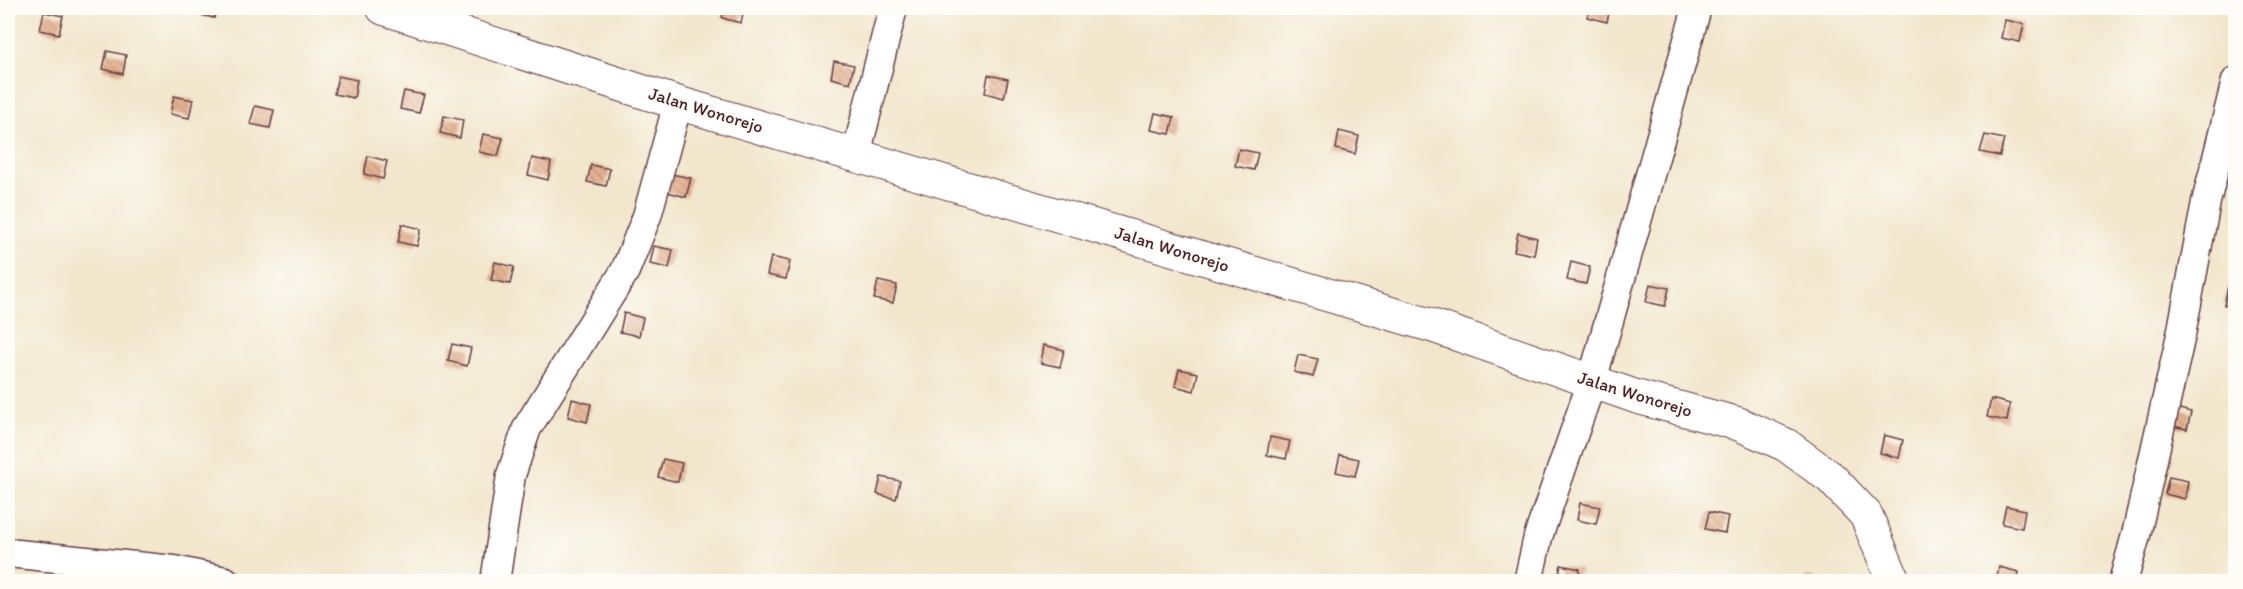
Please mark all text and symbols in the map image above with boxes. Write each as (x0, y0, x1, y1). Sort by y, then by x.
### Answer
street label: Jalan Wonorejo (646, 82, 766, 138)
street label: Jalan Wonorejo (1112, 221, 1232, 277)
street label: Jalan Wonorejo (1575, 366, 1695, 422)

